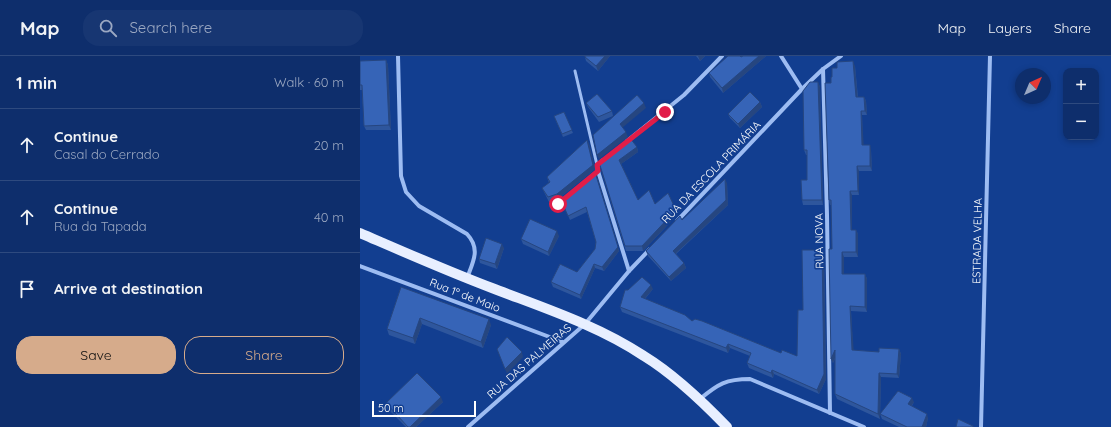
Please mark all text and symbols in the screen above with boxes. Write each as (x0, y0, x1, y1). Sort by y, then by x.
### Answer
search box (83, 10, 363, 46)
text: Map (20, 16, 59, 40)
icon: search (97, 17, 119, 39)
text: Search here (129, 18, 212, 37)
text: Map (937, 19, 966, 37)
text: Layers (988, 19, 1032, 37)
text: Share (1054, 19, 1091, 37)
north arrow (1015, 68, 1051, 104)
map controls (1063, 68, 1099, 140)
button: + (1063, 68, 1099, 104)
text: 1 min (16, 72, 57, 93)
text: Walk · 60 m (274, 74, 344, 90)
route end (656, 103, 674, 121)
button: − (1063, 104, 1099, 140)
street label: RUA DA ESCOLA PRIMÁRIA (658, 118, 764, 226)
text: Continue (54, 127, 118, 146)
icon: ahead (16, 134, 38, 156)
text: 20 m (314, 137, 344, 153)
text: Casal do Cerrado (54, 146, 160, 162)
route start (549, 195, 567, 213)
street label: ESTRADA VELHA (969, 198, 985, 284)
text: Continue (54, 199, 118, 218)
icon: ahead (16, 206, 38, 228)
text: 40 m (314, 209, 344, 225)
street label: RUA NOVA (812, 213, 826, 269)
text: Rua da Tapada (54, 218, 147, 234)
street label: Rua 1º de Maio (428, 275, 503, 315)
icon: arrive (16, 278, 38, 300)
text: Arrive at destination (54, 279, 203, 298)
street label: RUA DAS PALMEIRAS (484, 321, 574, 401)
button: Save (16, 336, 176, 374)
button: Share (184, 336, 344, 374)
scale bar (372, 399, 476, 418)
text: 50 m (378, 401, 404, 415)

